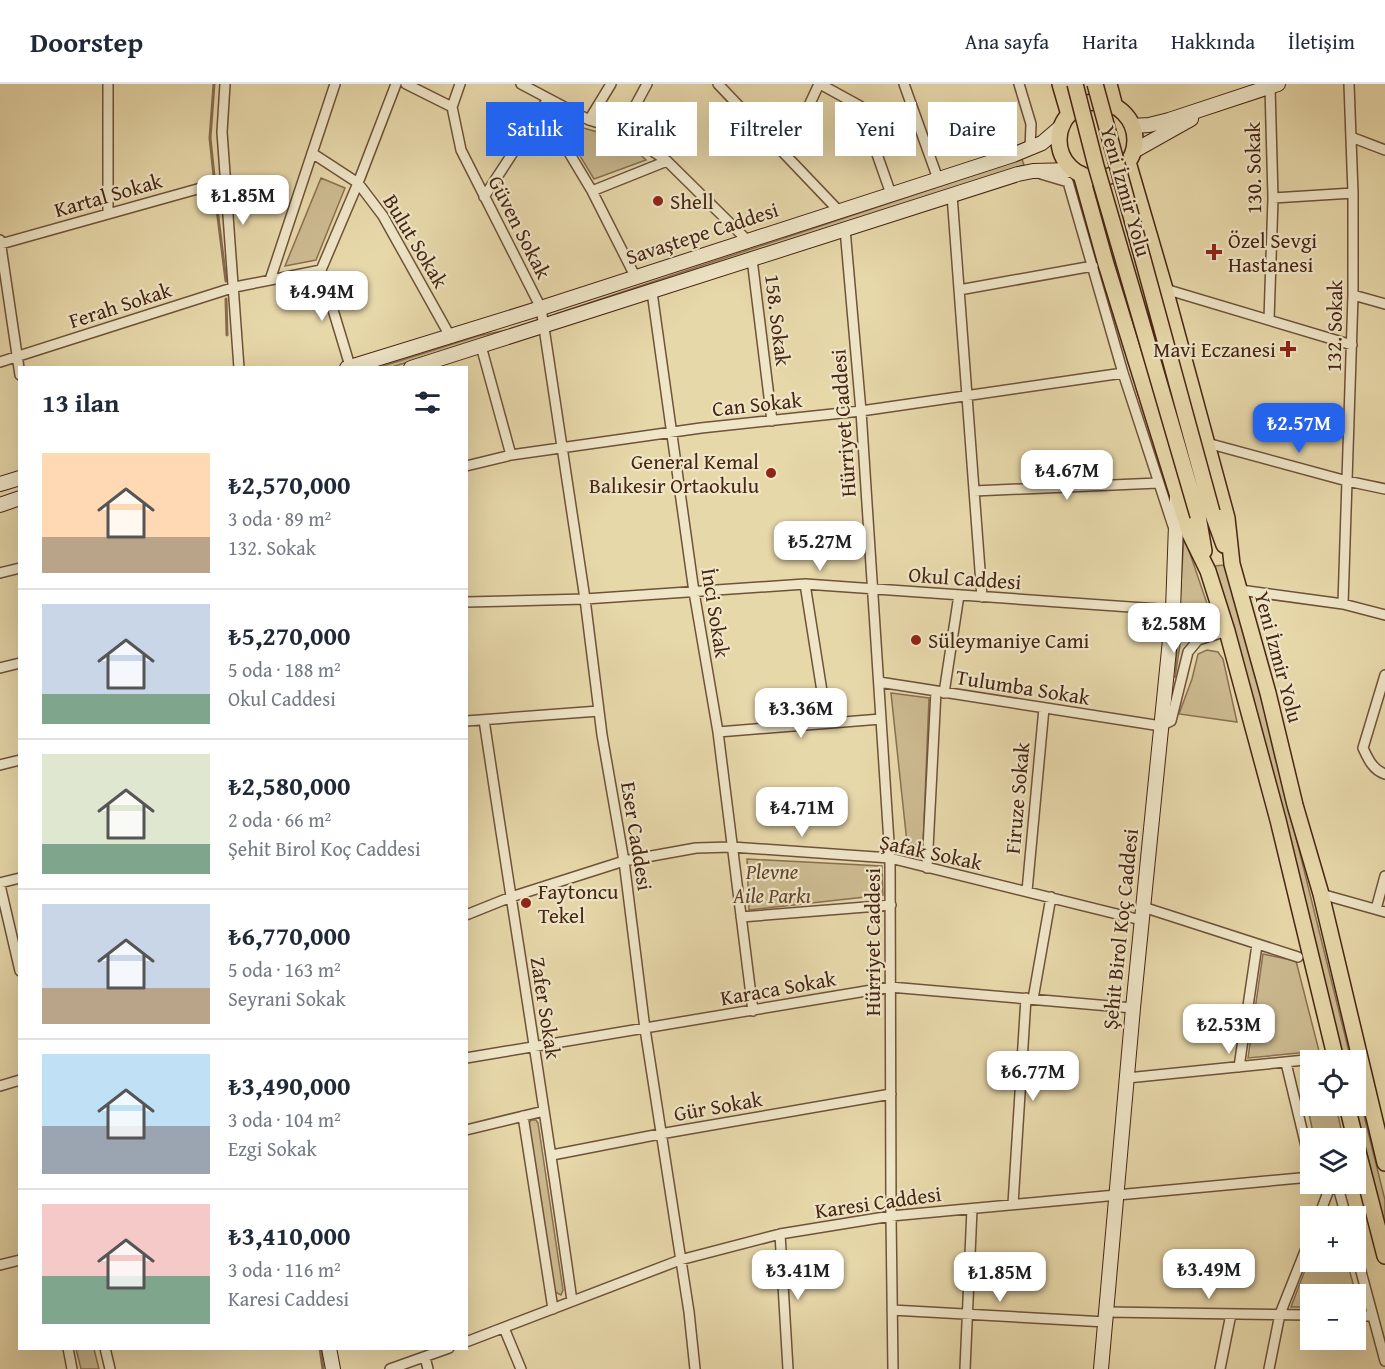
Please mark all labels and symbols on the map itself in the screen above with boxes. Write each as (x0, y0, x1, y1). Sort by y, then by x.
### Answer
street label: 130. Sokak (1237, 121, 1269, 214)
street label: Yeni İzmir Yolu (1093, 122, 1160, 261)
street label: Kartal Sokak (50, 165, 166, 225)
street label: Güven Sokak (481, 170, 559, 284)
pin: ₺1.85M (194, 175, 292, 226)
place label: Shell (670, 186, 714, 217)
street label: Bulut Sokak (376, 188, 456, 294)
street label: Savaştepe Caddesi (622, 194, 783, 272)
marker: Shell (651, 194, 665, 208)
place label: Özel Sevgi Hastanesi (1228, 225, 1317, 280)
marker: Özel Sevgi Hastanesi (1205, 243, 1223, 261)
pin: ₺4.94M (273, 271, 371, 322)
street label: 158. Sokak (757, 272, 799, 368)
street label: Ferah Sokak (65, 274, 176, 336)
street label: 132. Sokak (1318, 279, 1350, 372)
place label: Mavi Eczanesi (1153, 334, 1276, 365)
marker: Mavi Eczanesi (1281, 342, 1295, 356)
street label: Hürriyet Caddesi (822, 348, 864, 498)
street label: Can Sokak (711, 384, 804, 424)
pin: ₺2.57M (1250, 403, 1348, 454)
place label: General Kemal Balıkesir Ortaokulu (589, 446, 760, 501)
pin: ₺4.67M (1018, 450, 1116, 501)
marker: General Kemal Balıkesir Ortaokulu (764, 466, 778, 480)
pin: ₺5.27M (771, 521, 869, 572)
street label: Okul Caddesi (907, 559, 1023, 597)
street label: İnci Sokak (694, 566, 738, 660)
street label: Yeni İzmir Yolu (1247, 588, 1312, 727)
pin: ₺2.58M (1125, 603, 1223, 654)
place label: Süleymaniye Cami (928, 625, 1090, 656)
marker: Süleymaniye Cami (909, 633, 923, 647)
street label: Tulumba Sokak (954, 661, 1093, 713)
pin: ₺3.36M (752, 688, 850, 739)
street label: Firuze Sokak (997, 741, 1037, 855)
street label: Eser Caddesi (613, 779, 661, 893)
pin: ₺4.71M (753, 787, 851, 838)
street label: Şafak Sokak (877, 826, 986, 878)
street label: Şehit Birol Koç Caddesi (1094, 827, 1146, 1031)
park label: Plevne Aile Parkı (732, 856, 811, 911)
street label: Hürriyet Caddesi (857, 868, 888, 1016)
place label: Faytoncu Tekel (538, 876, 619, 931)
marker: Faytoncu Tekel (519, 896, 533, 910)
street label: Zafer Sokak (523, 955, 569, 1062)
street label: Karaca Sokak (718, 963, 839, 1013)
pin: ₺2.53M (1180, 1004, 1278, 1055)
pin: ₺6.77M (984, 1051, 1082, 1102)
street label: Gür Sokak (671, 1083, 765, 1129)
street label: Karesi Caddesi (813, 1178, 943, 1226)
pin: ₺3.49M (1160, 1249, 1258, 1300)
pin: ₺3.41M (749, 1250, 847, 1301)
pin: ₺1.85M (951, 1252, 1049, 1303)

